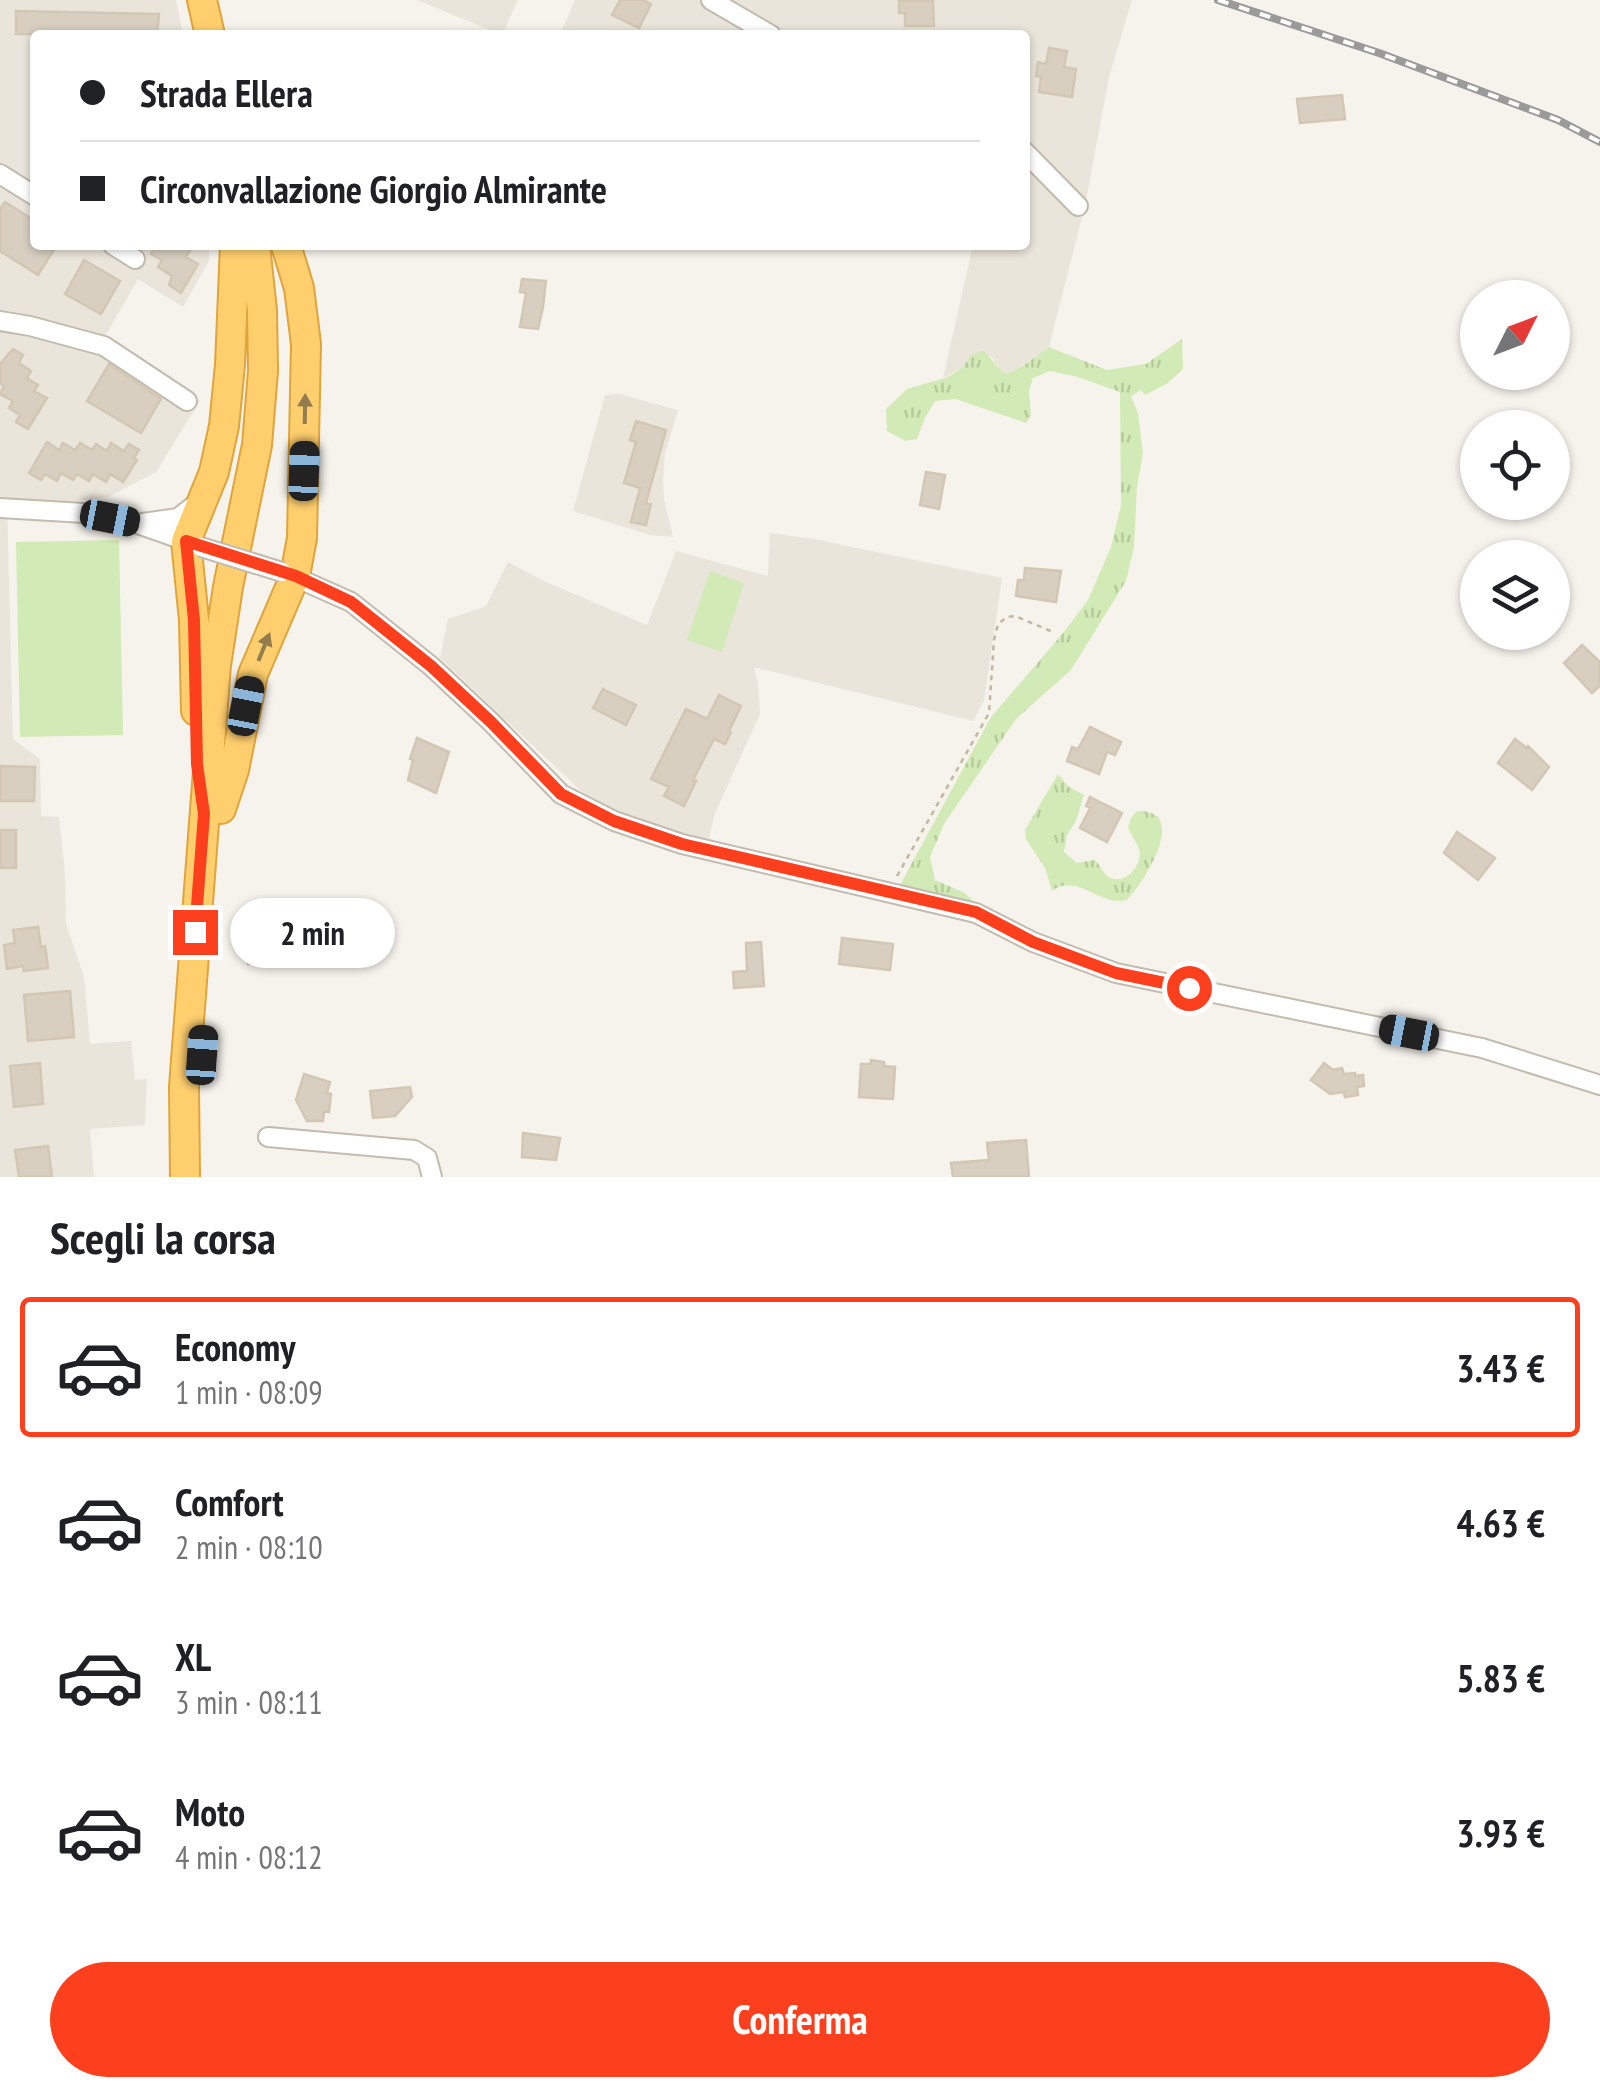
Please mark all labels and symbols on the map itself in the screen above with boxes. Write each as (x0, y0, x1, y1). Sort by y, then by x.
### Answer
north arrow (1460, 280, 1570, 390)
one-way arrow (298, 393, 314, 425)
car (288, 440, 320, 502)
car (78, 498, 142, 538)
one-way arrow (256, 632, 272, 662)
car (226, 674, 266, 738)
callout: 2 min (230, 897, 395, 967)
route end (173, 910, 218, 955)
route start (1167, 966, 1212, 1011)
car (1377, 1013, 1441, 1053)
car (185, 1024, 219, 1086)

